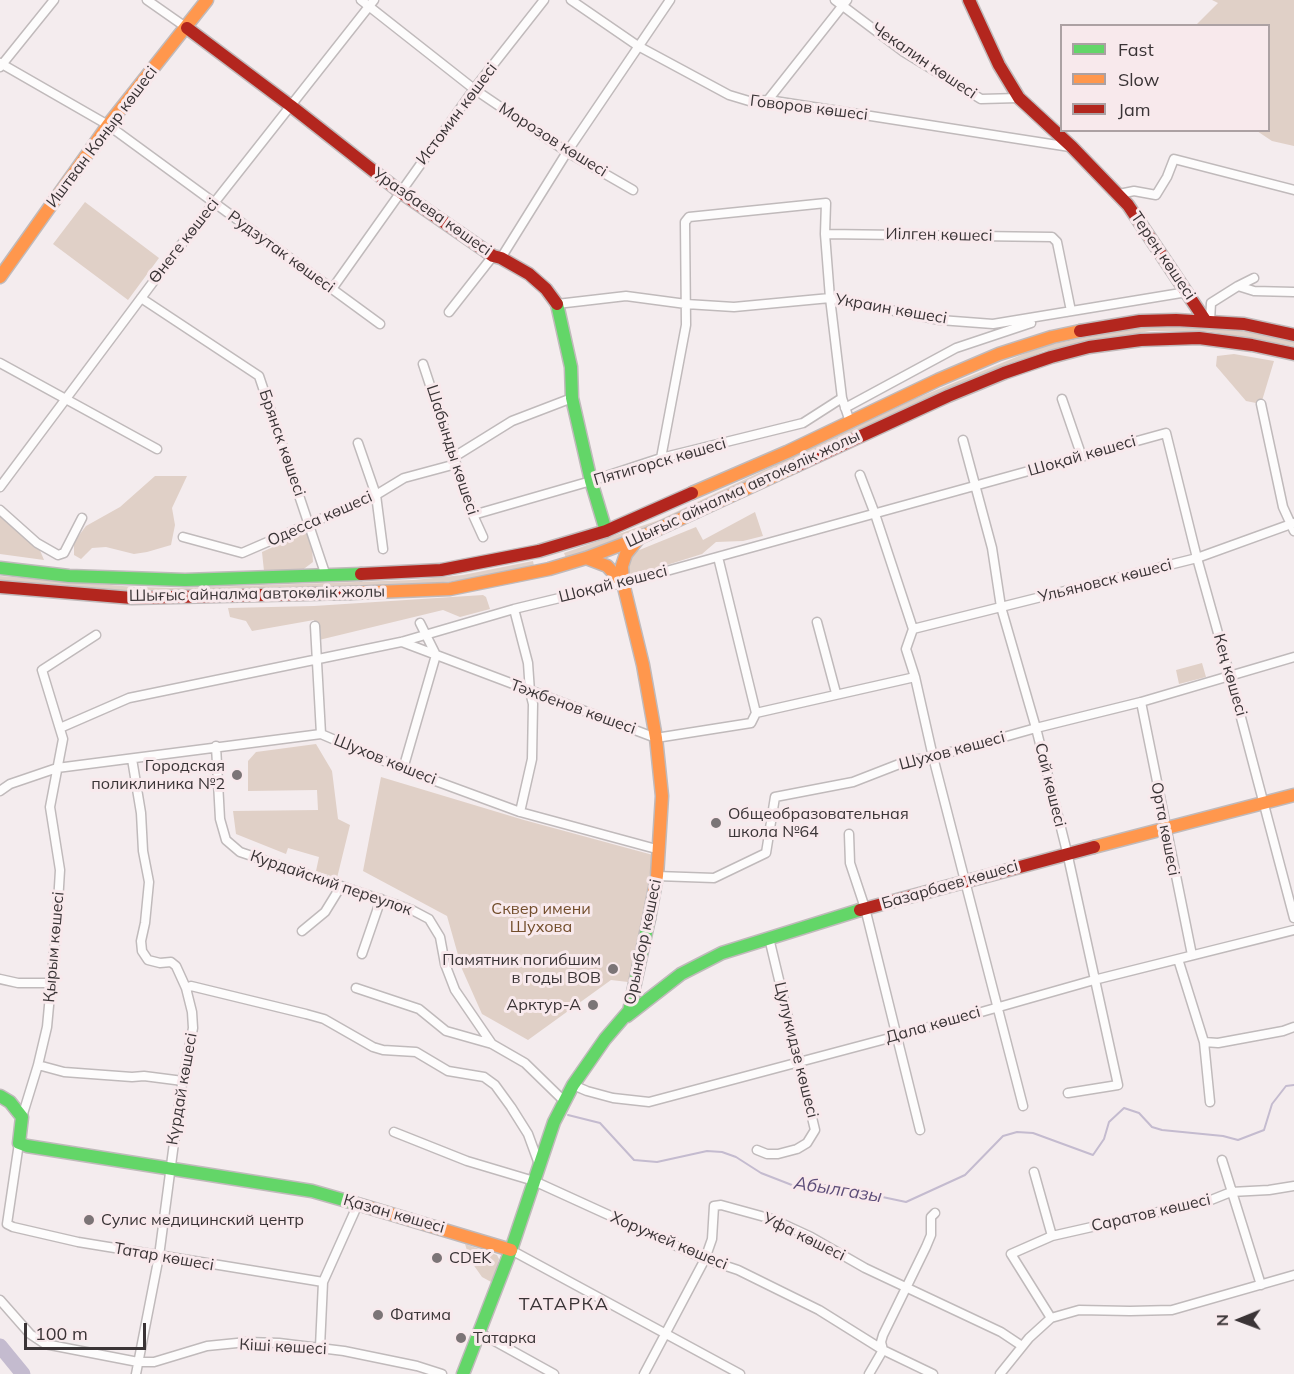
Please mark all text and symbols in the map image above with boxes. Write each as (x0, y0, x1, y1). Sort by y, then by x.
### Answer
street label: Чекалин көшесі (868, 19, 980, 103)
legend (1060, 24, 1270, 132)
text: Fast (1118, 38, 1154, 61)
street label: Истомин көшесі (412, 59, 502, 169)
street label: Иштван Коныр көшесі (43, 63, 161, 211)
text: Slow (1118, 68, 1159, 91)
street label: Говоров көшесі (749, 91, 869, 125)
text: Jam (1118, 98, 1151, 121)
street label: Морозов көшесі (495, 99, 611, 181)
street label: Уразбаева көшесі (369, 164, 495, 260)
street label: Өнеге көшесі (145, 195, 223, 287)
street label: Рудзутак көшесі (224, 207, 338, 297)
street label: Терең көшесі (1127, 209, 1199, 303)
street label: Иілген көшесі (885, 224, 993, 246)
street label: Украин көшесі (834, 290, 948, 328)
street label: Шабынды көшесі (422, 383, 482, 517)
street label: Брянск көшесі (255, 387, 309, 499)
street label: Шығыс айналма автокөлік жолы (623, 426, 863, 552)
street label: Шоқай көшесі (1026, 431, 1138, 481)
street label: Пятигорск көшесі (592, 434, 728, 490)
street label: Одесса көшесі (265, 487, 375, 551)
street label: Ульяновск көшесі (1036, 555, 1174, 607)
street label: Шоқай көшесі (557, 561, 669, 607)
street label: Шығыс айналма автокөлік жолы (129, 582, 385, 606)
street label: Кең көшесі (1209, 632, 1251, 718)
street label: Тәжбенов көшесі (508, 675, 638, 739)
street label: Шухов көшесі (897, 728, 1007, 774)
street label: Шухов көшесі (331, 731, 439, 789)
street label: Сай көшесі (1030, 741, 1070, 829)
place label: Городская поликлиника №2 (91, 756, 225, 794)
marker: Городская поликлиника №2 (230, 768, 244, 782)
street label: Орта көшесі (1146, 780, 1184, 878)
place label: Общеобразовательная школа №64 (728, 804, 909, 842)
marker: Общеобразовательная школа №64 (709, 816, 723, 830)
street label: Курдайский переулок (248, 846, 414, 920)
street label: Базарбаев көшесі (880, 856, 1020, 914)
street label: Орынбор көшесі (620, 877, 666, 1007)
street label: Қырым көшесі (40, 891, 68, 1003)
park label: Сквер имени Шухова (491, 899, 591, 937)
place label: Памятник погибшим в годы ВОВ (442, 950, 601, 988)
marker: Памятник погибшим в годы ВОВ (606, 962, 620, 976)
street label: Цулукидзе көшесі (770, 980, 822, 1120)
place label: Арктур-А (507, 995, 581, 1015)
marker: Арктур-А (586, 998, 600, 1012)
street label: Дала көшесі (883, 1002, 983, 1048)
street label: Күрдай көшесі (163, 1031, 201, 1147)
water label: Абылгазы (792, 1172, 884, 1208)
street label: Қазан көшесі (341, 1190, 447, 1238)
street label: Саратов көшесі (1090, 1190, 1212, 1236)
street label: Хоружей көшесі (608, 1208, 730, 1274)
street label: Уфа көшесі (760, 1209, 848, 1265)
place label: Сулис медицинский центр (101, 1210, 304, 1230)
marker: Сулис медицинский центр (82, 1213, 96, 1227)
street label: Татар көшесі (113, 1239, 215, 1275)
place label: CDEK (449, 1248, 491, 1268)
marker: CDEK (430, 1251, 444, 1265)
north arrow (1210, 1290, 1270, 1350)
district label: ТАТАРКА (519, 1294, 609, 1316)
place label: Фатима (390, 1305, 451, 1325)
marker: Фатима (371, 1308, 385, 1322)
scale bar (27, 1311, 148, 1349)
text: N (1212, 1314, 1232, 1327)
text: 100 m (35, 1322, 88, 1345)
place label: Татарка (473, 1328, 536, 1348)
marker: Татарка (454, 1331, 468, 1345)
street label: Кіші көшесі (239, 1335, 327, 1359)

